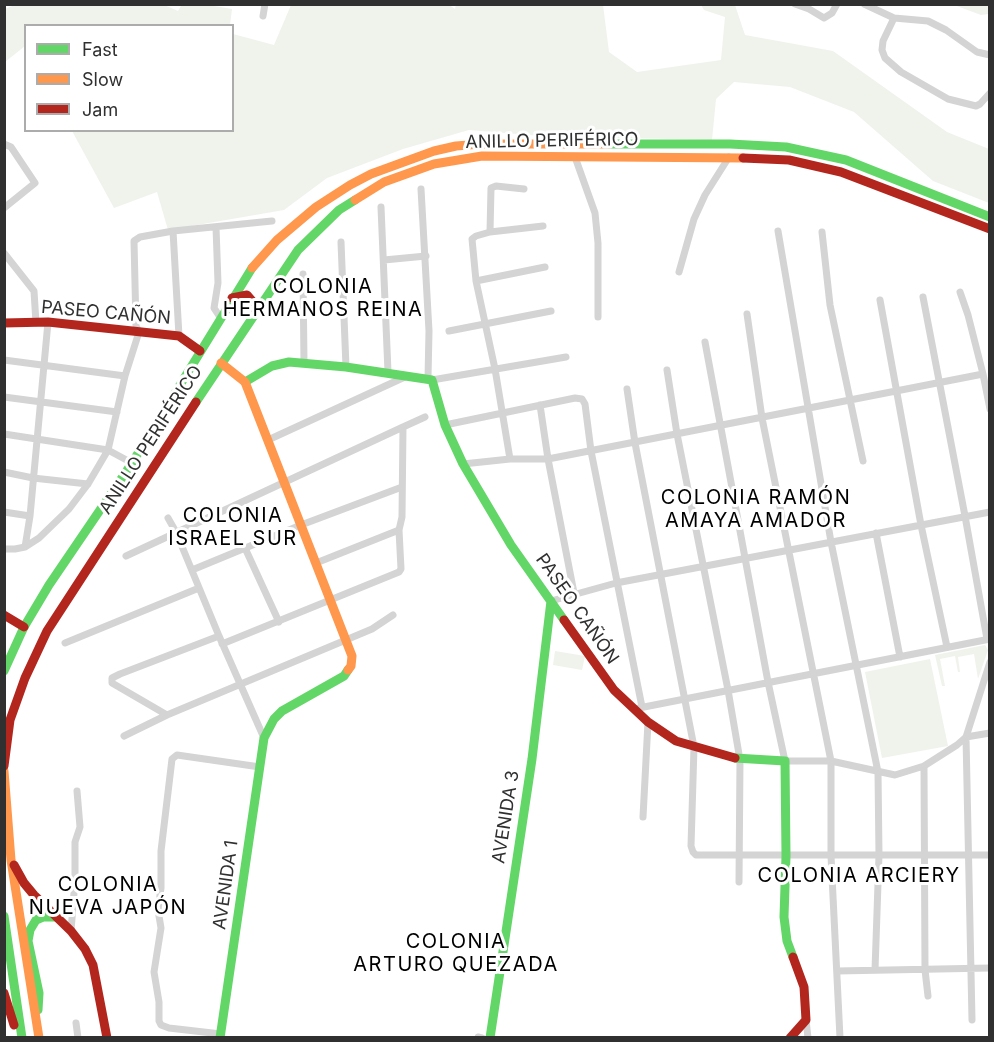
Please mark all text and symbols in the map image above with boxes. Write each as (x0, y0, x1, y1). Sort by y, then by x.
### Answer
legend (24, 24, 234, 132)
text: Fast (82, 39, 118, 60)
text: Slow (82, 69, 123, 90)
text: Jam (82, 99, 118, 120)
street label: ANILLO PERIFÉRICO (465, 129, 639, 153)
district label: COLONIA HERMANOS REINA (223, 275, 423, 322)
street label: PASEO CAÑÓN (40, 297, 172, 329)
street label: ANILLO PERIFÉRICO (95, 362, 207, 518)
district label: COLONIA RAMÓN AMAYA AMADOR (661, 486, 851, 533)
district label: COLONIA ISRAEL SUR (168, 504, 298, 551)
street label: PASEO CAÑÓN (531, 550, 623, 668)
street label: AVENIDA 3 (488, 769, 524, 865)
street label: AVENIDA 1 (209, 839, 243, 931)
district label: COLONIA ARCIERY (758, 864, 960, 888)
district label: COLONIA NUEVA JAPÓN (29, 873, 187, 920)
district label: COLONIA ARTURO QUEZADA (353, 930, 559, 977)

